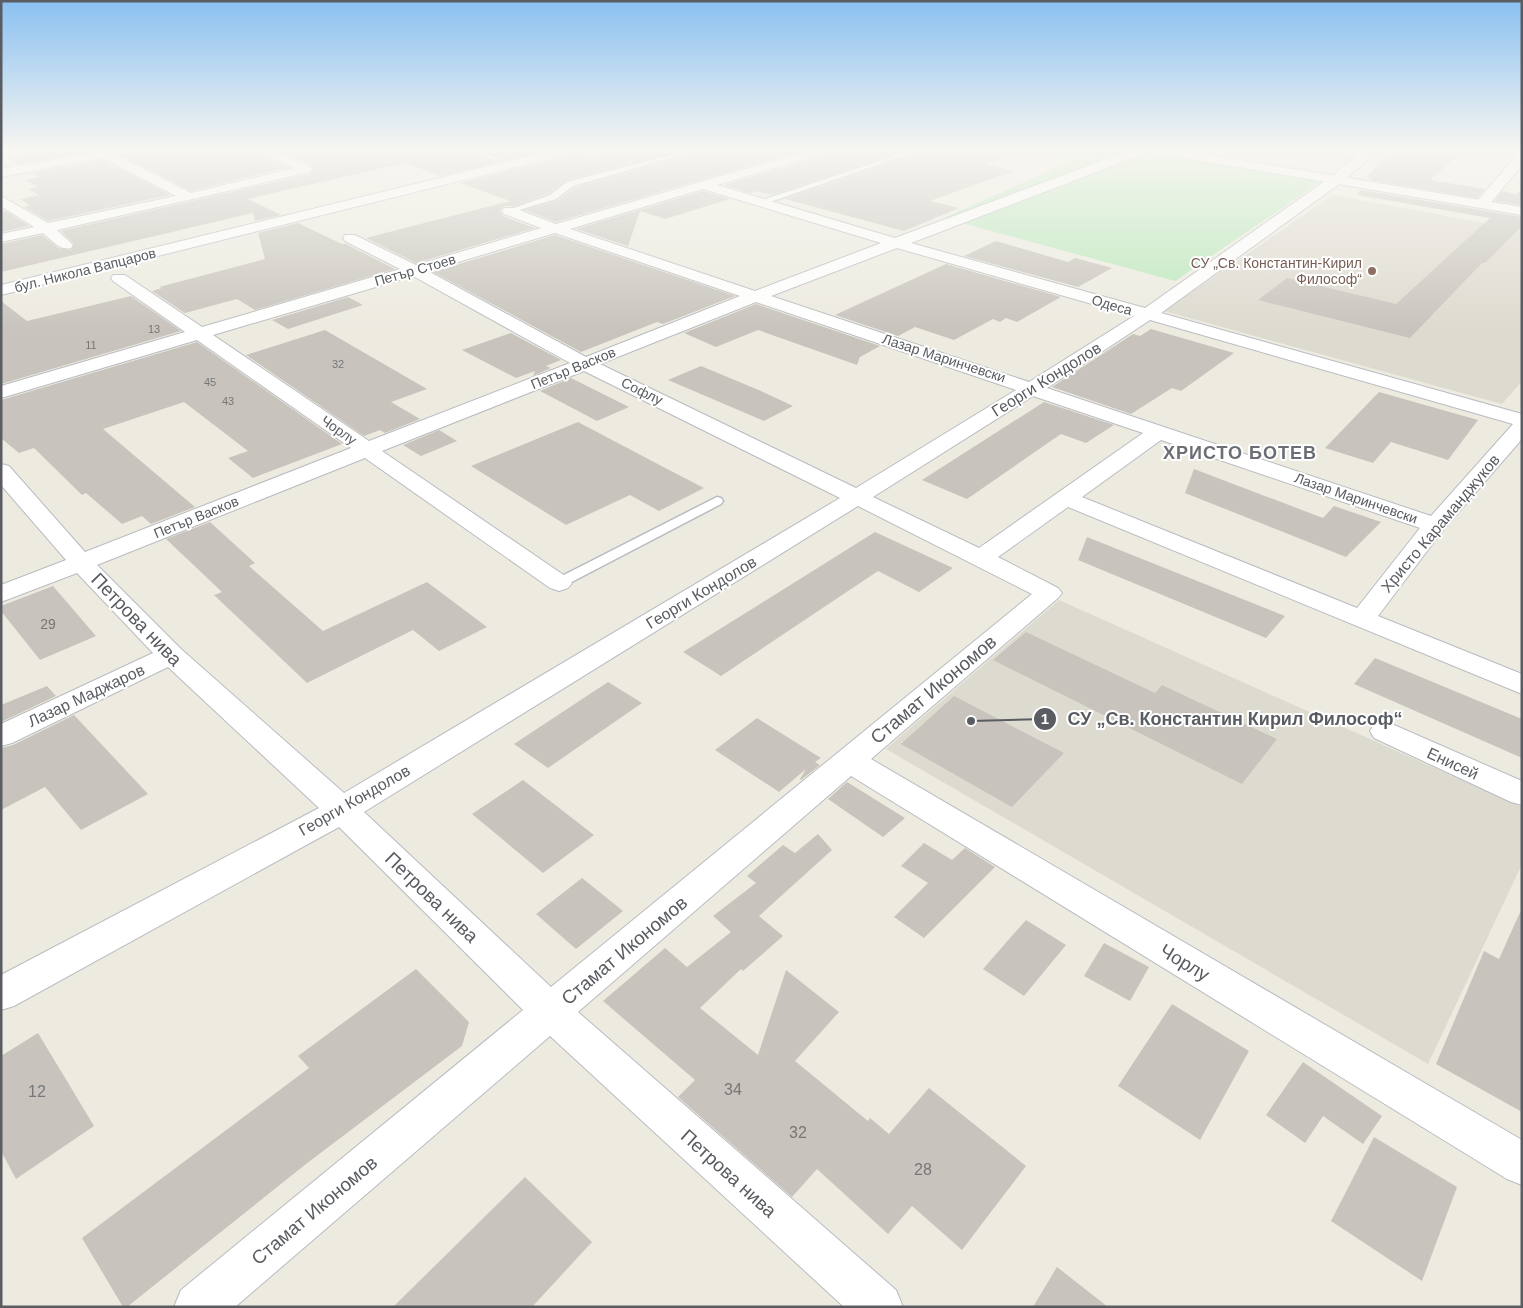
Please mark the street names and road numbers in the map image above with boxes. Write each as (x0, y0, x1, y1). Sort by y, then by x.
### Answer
street label: бул. Никола Вапцаров (13, 245, 157, 295)
street label: Петър Стоев (373, 251, 457, 289)
street label: Одеса (1090, 292, 1134, 318)
street label: Лазар Маринчевски (880, 330, 1008, 386)
street label: Георги Кондолов (989, 339, 1104, 420)
street label: Петър Васков (528, 344, 618, 392)
street label: Софлу (619, 374, 665, 408)
street label: Чорлу (318, 412, 360, 448)
street label: Христо Караманджуков (1378, 451, 1503, 596)
street label: Лазар Маринчевски (1292, 469, 1420, 527)
street label: Петър Васков (151, 493, 241, 541)
street label: Георги Кондолов (643, 553, 759, 632)
street label: Петрова нива (87, 569, 186, 670)
street label: Стамат Икономов (866, 631, 1000, 748)
street label: Лазар Маджаров (25, 661, 147, 730)
street label: Енисей (1425, 744, 1481, 783)
street label: Георги Кондолов (296, 762, 413, 839)
street label: Петрова нива (381, 848, 483, 947)
street label: Стамат Икономов (557, 892, 691, 1009)
street label: Чорлу (1156, 940, 1214, 986)
street label: Петрова нива (677, 1125, 781, 1222)
street label: Стамат Икономов (247, 1152, 381, 1269)

